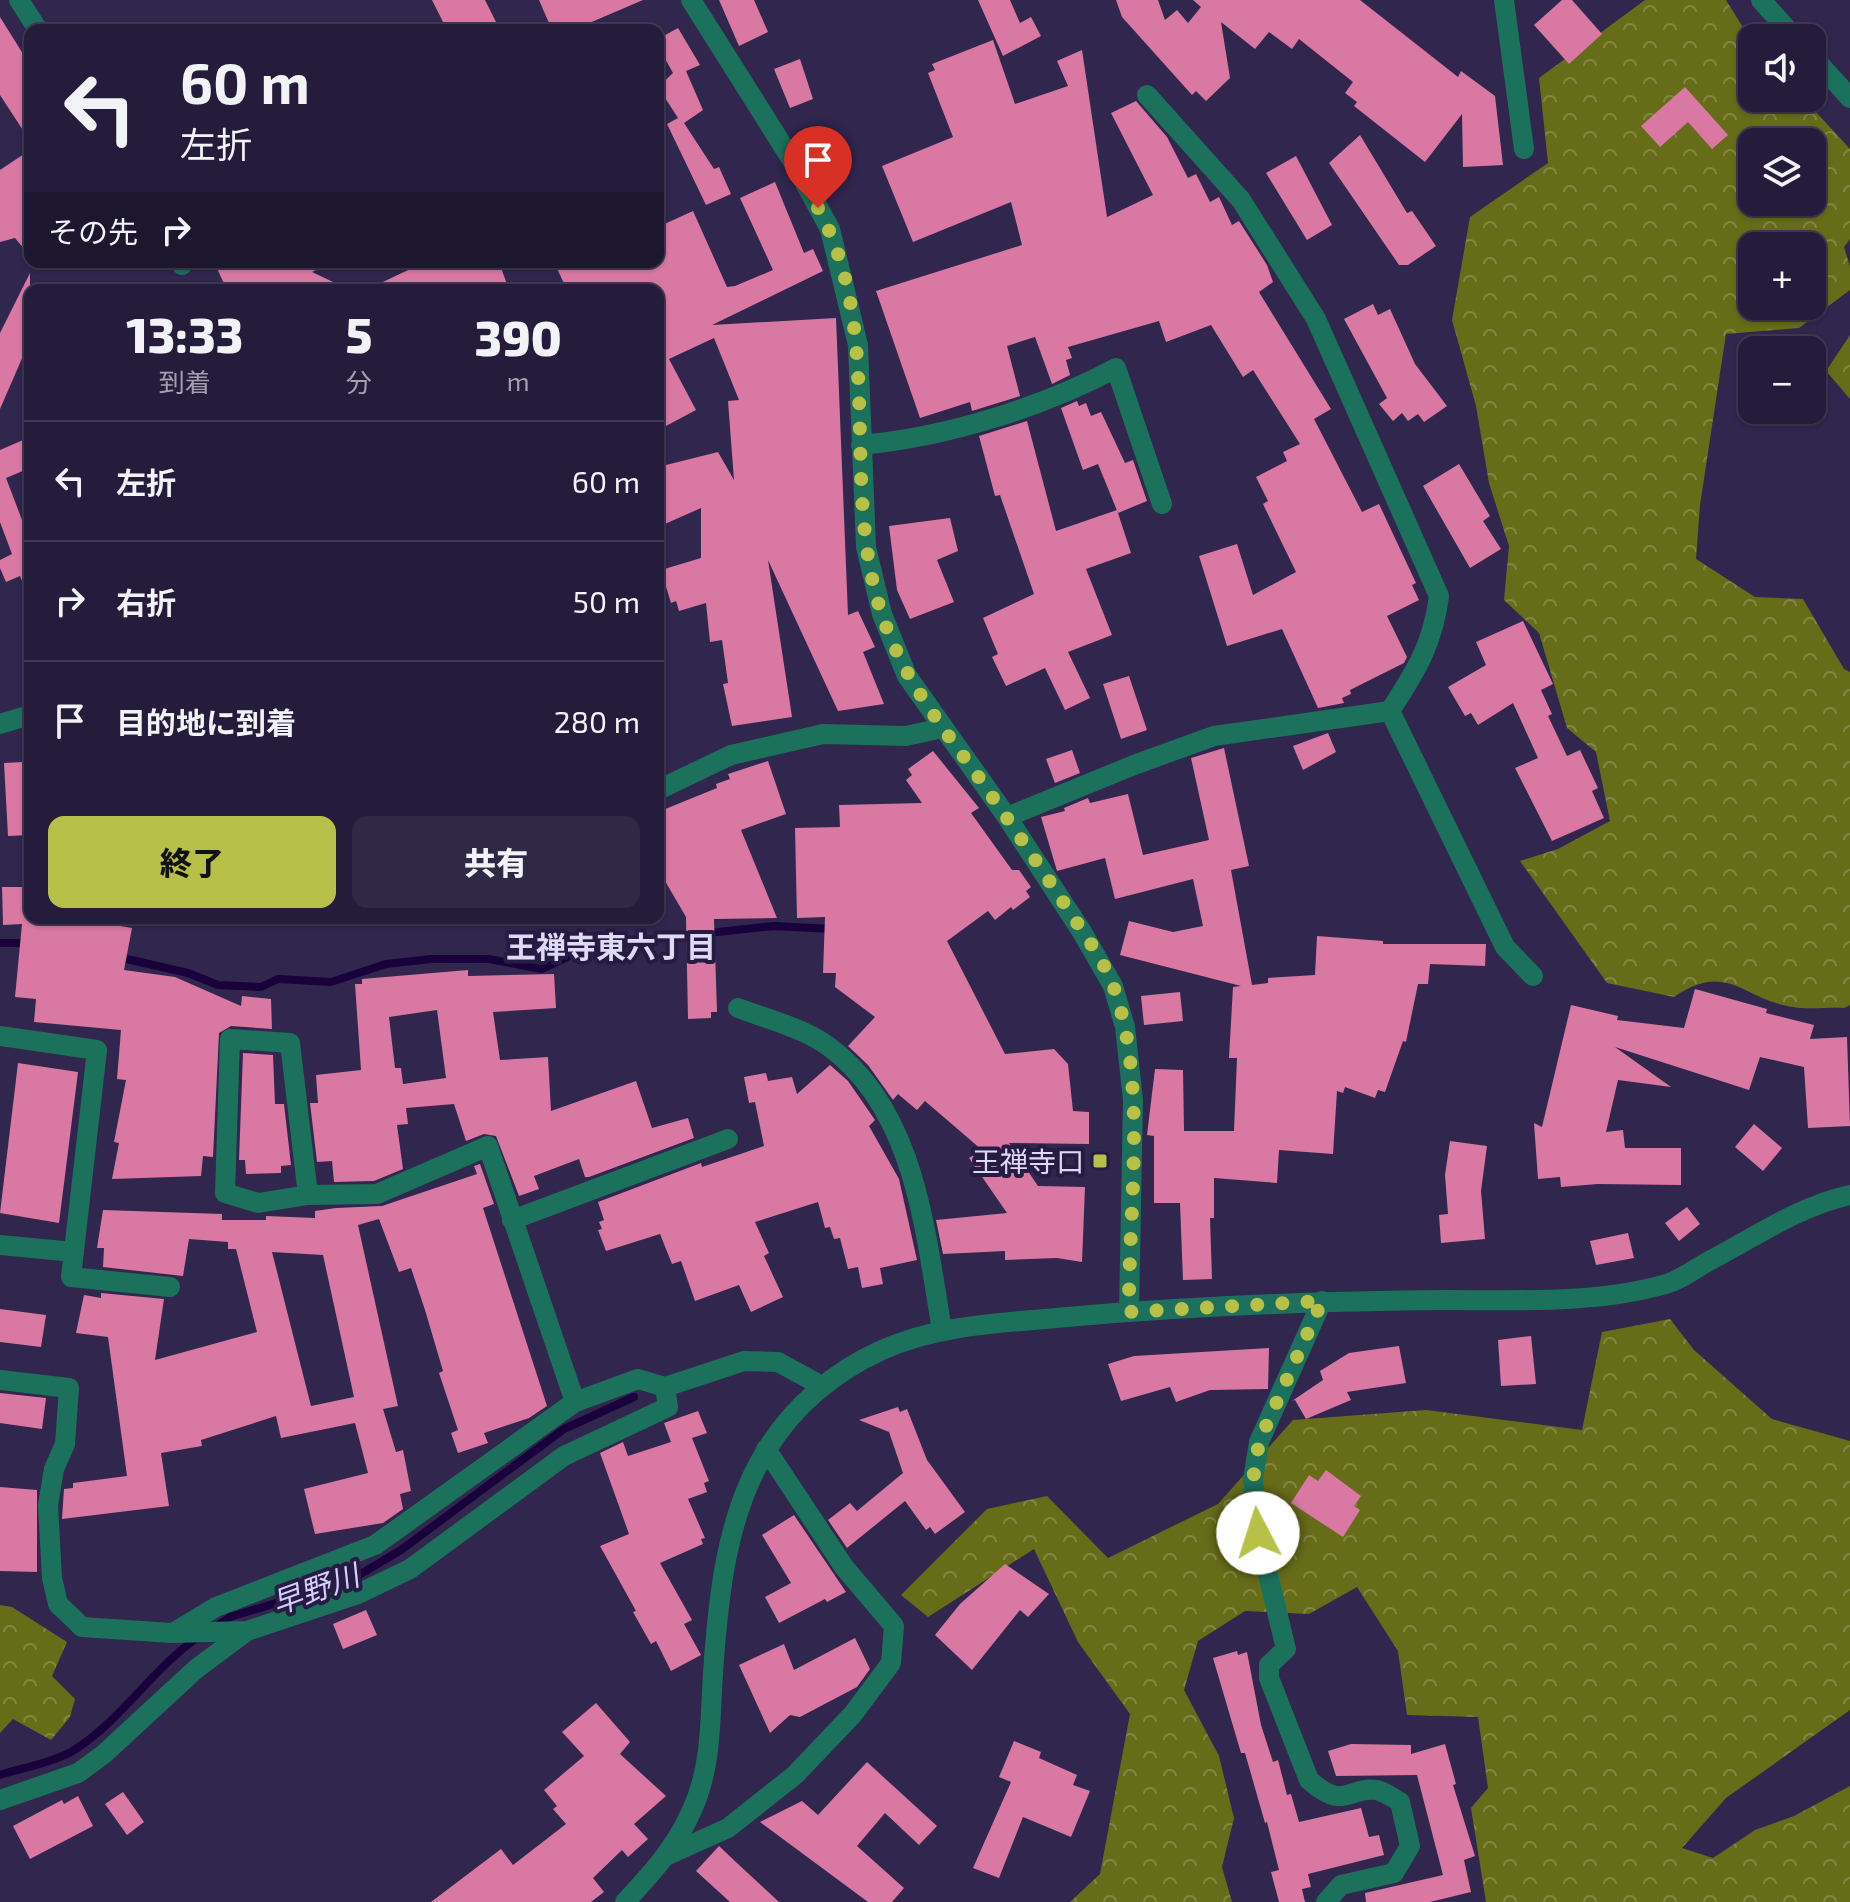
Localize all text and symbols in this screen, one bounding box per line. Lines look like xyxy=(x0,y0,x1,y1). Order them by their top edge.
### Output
map controls xyxy=(1738,24,1826,424)
button: sound xyxy=(1738,24,1826,112)
text: 60 m xyxy=(180,48,310,115)
icon: left xyxy=(48,56,152,160)
text: 左折 xyxy=(180,122,252,165)
pin xyxy=(784,126,852,208)
button: layers xyxy=(1738,128,1826,216)
icon: arrive xyxy=(796,138,840,182)
icon: right xyxy=(154,208,198,252)
text: その先 xyxy=(48,213,138,249)
button: + xyxy=(1738,232,1826,320)
text: 13:33 xyxy=(126,305,243,363)
text: 5 xyxy=(345,305,372,363)
text: 390 xyxy=(474,308,562,366)
button: − xyxy=(1738,336,1826,424)
text: m xyxy=(507,365,530,396)
text: 到着 xyxy=(159,366,211,397)
text: 分 xyxy=(346,366,372,397)
icon: left xyxy=(48,459,92,503)
text: 60 m xyxy=(572,463,640,499)
text: 左折 xyxy=(116,464,176,500)
icon: right xyxy=(48,579,92,623)
text: 50 m xyxy=(573,583,640,619)
text: 右折 xyxy=(116,584,176,620)
icon: arrive xyxy=(48,699,92,743)
text: 280 m xyxy=(554,703,640,739)
text: 目的地に到着 xyxy=(116,704,296,740)
button: 終了 xyxy=(48,816,336,908)
button: 共有 xyxy=(352,816,640,908)
district label: 王禅寺東六丁目 xyxy=(506,928,716,964)
place label: 王禅寺口 xyxy=(972,1144,1084,1178)
marker: 王禅寺口 xyxy=(1091,1152,1109,1170)
position arrow xyxy=(1216,1491,1300,1575)
water label: 早野川 xyxy=(267,1555,366,1620)

